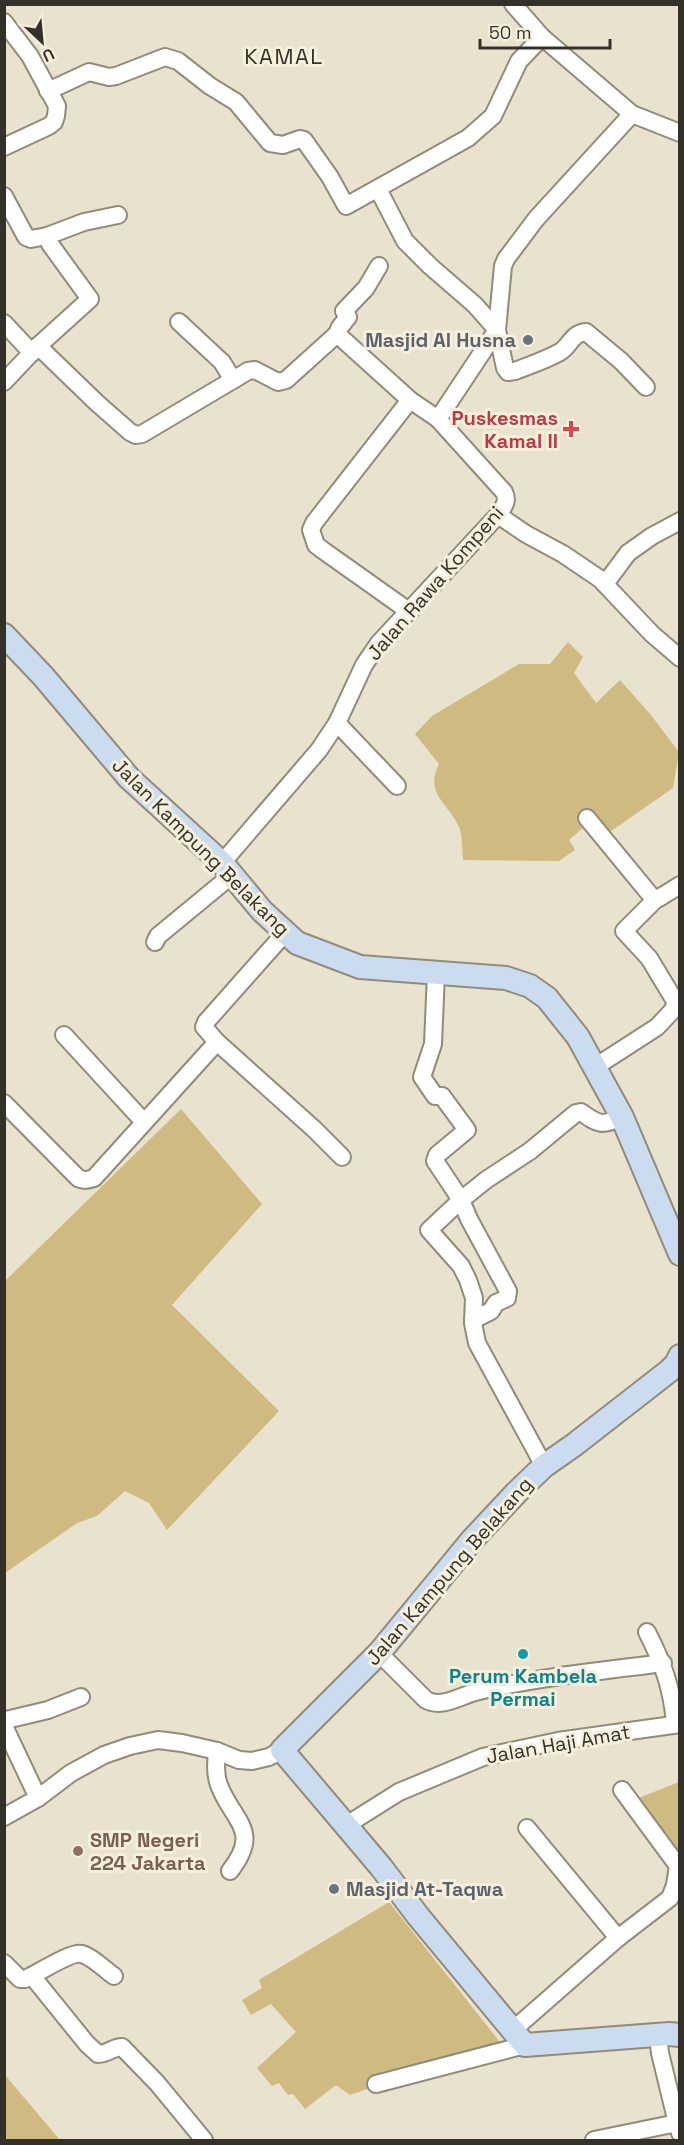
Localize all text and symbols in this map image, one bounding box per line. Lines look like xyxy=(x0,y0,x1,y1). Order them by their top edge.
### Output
north arrow xyxy=(12,12,72,72)
scale bar xyxy=(480,12,610,50)
text: 50 m xyxy=(489,21,531,44)
district label: KAMAL xyxy=(244,42,324,70)
text: U xyxy=(39,43,58,67)
place label: Masjid Al Husna xyxy=(365,327,516,353)
marker: Masjid Al Husna xyxy=(521,333,535,347)
place label: Puskesmas Kamal II xyxy=(451,405,558,454)
marker: Puskesmas Kamal II xyxy=(562,420,580,438)
street label: Jalan Rawa Kompeni xyxy=(361,500,509,666)
street label: Jalan Kampung Belakang xyxy=(106,752,296,942)
street label: Jalan Kampung Belakang xyxy=(360,1471,538,1671)
marker: Perum Kambela Permai xyxy=(516,1647,530,1661)
place label: Perum Kambela Permai xyxy=(449,1663,597,1712)
street label: Jalan Haji Amat xyxy=(484,1719,632,1769)
place label: SMP Negeri 224 Jakarta xyxy=(90,1827,206,1876)
marker: SMP Negeri 224 Jakarta xyxy=(71,1844,85,1858)
place label: Masjid At-Taqwa xyxy=(346,1876,504,1902)
marker: Masjid At-Taqwa xyxy=(327,1882,341,1896)

